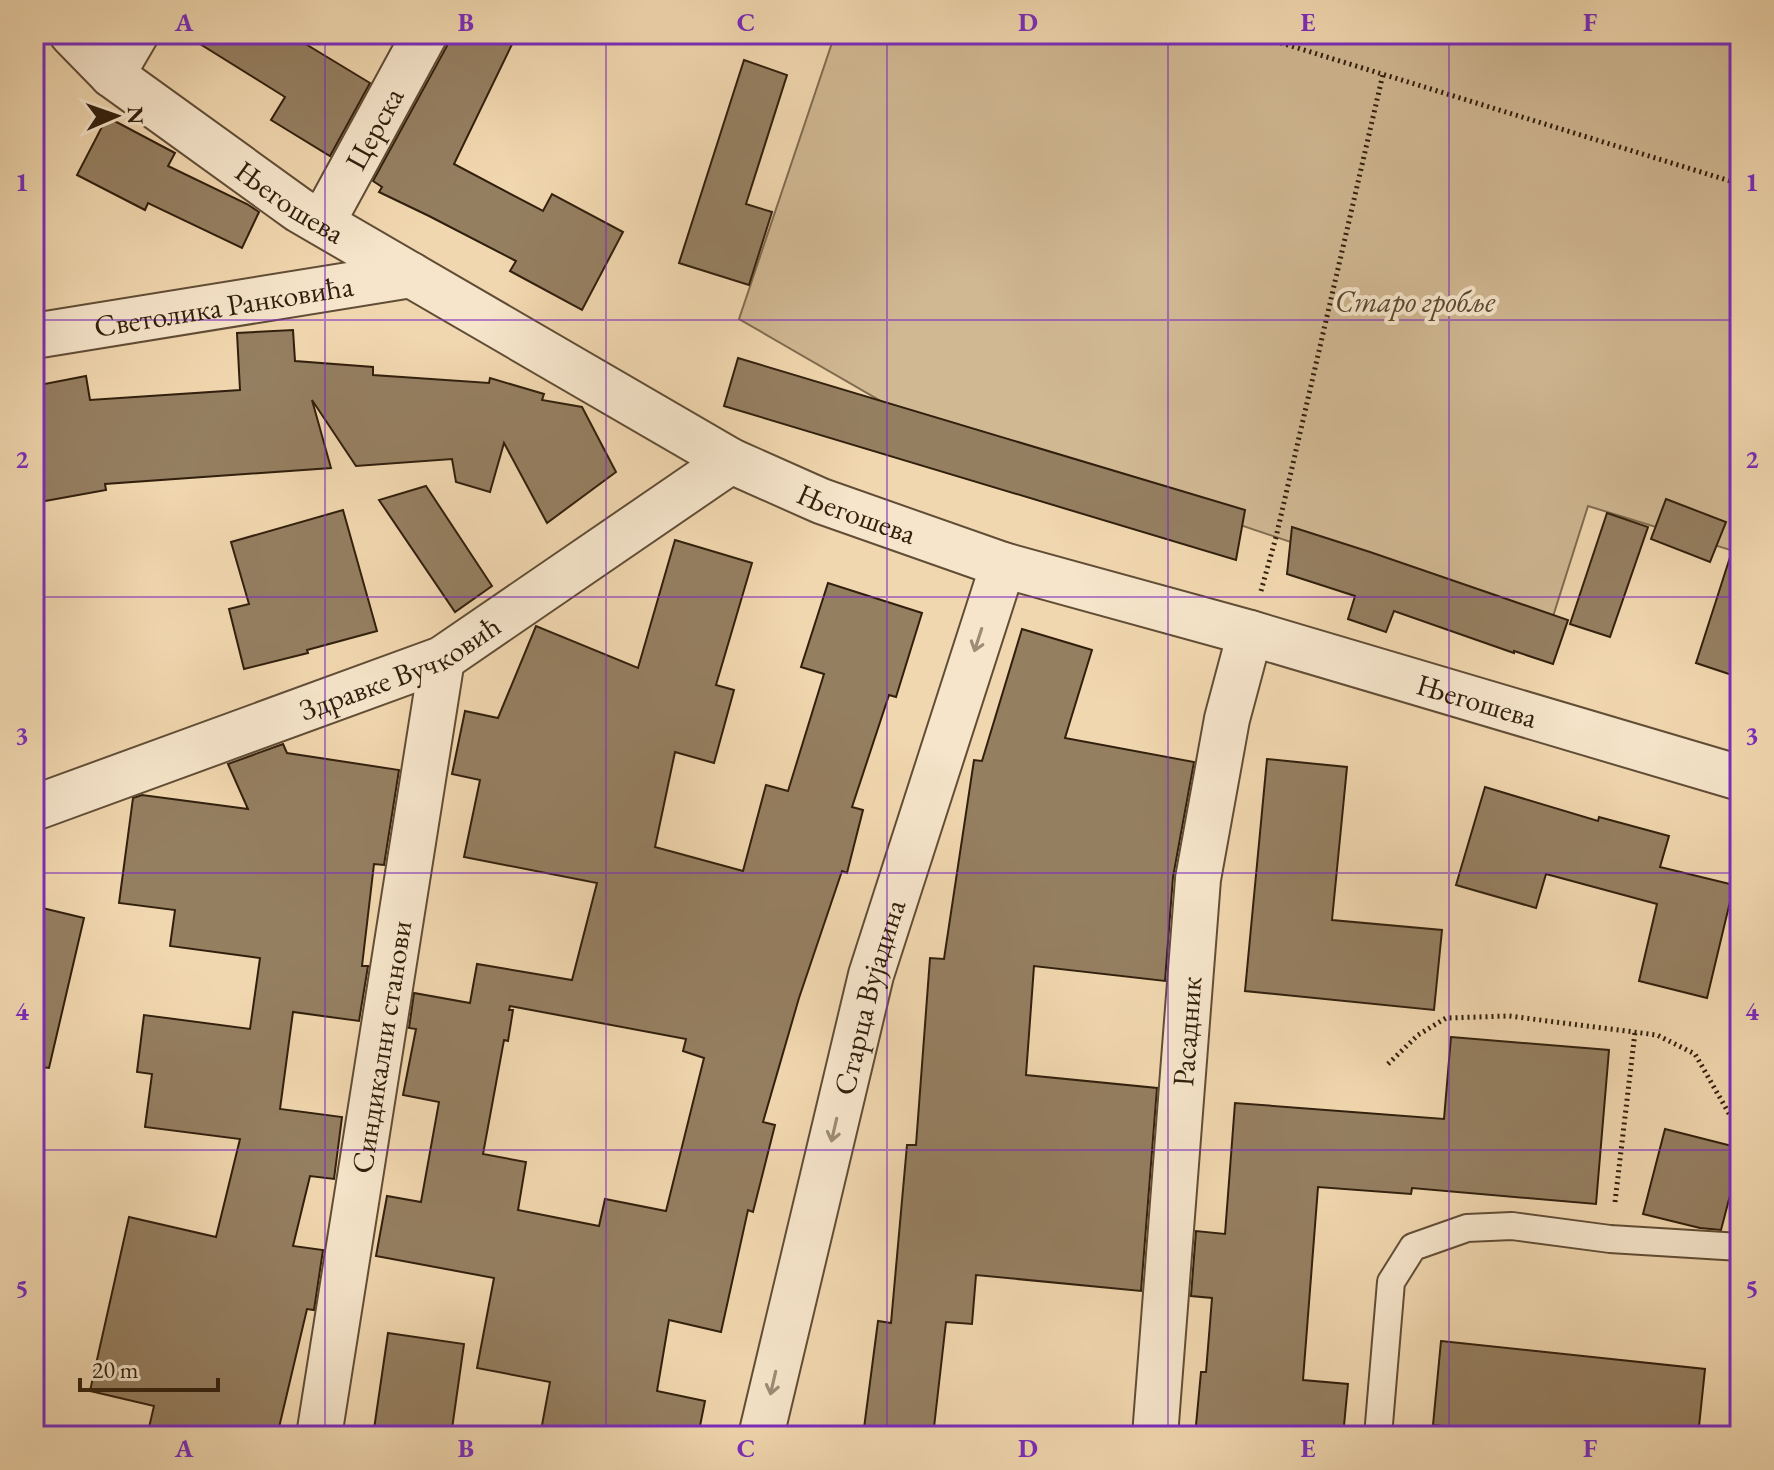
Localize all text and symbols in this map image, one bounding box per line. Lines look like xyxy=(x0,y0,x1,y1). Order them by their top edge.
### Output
text: A xyxy=(174,5,194,39)
text: B xyxy=(458,5,474,39)
text: C xyxy=(737,5,755,39)
text: D xyxy=(1018,5,1038,39)
text: E xyxy=(1301,5,1316,39)
text: F xyxy=(1583,5,1597,39)
north arrow xyxy=(76,76,156,156)
street label: Церска xyxy=(335,80,412,176)
text: N xyxy=(121,106,150,125)
street label: Његошева xyxy=(228,151,352,252)
text: 1 xyxy=(15,165,29,199)
text: 1 xyxy=(1745,165,1759,199)
street label: Светолика Ранковића xyxy=(91,265,356,345)
park label: Старо гробље xyxy=(1335,282,1496,321)
text: 2 xyxy=(15,442,29,476)
text: 2 xyxy=(1745,442,1759,476)
street label: Његошева xyxy=(791,474,922,552)
street label: Здравке Вучковић xyxy=(294,605,508,729)
one-way arrow xyxy=(970,627,985,652)
street label: Његошева xyxy=(1412,664,1542,736)
text: 3 xyxy=(15,718,29,752)
text: 3 xyxy=(1745,718,1759,752)
street label: Старца Вујадина xyxy=(824,894,914,1099)
street label: Синдикални станови xyxy=(341,917,420,1176)
street label: Расадник xyxy=(1163,975,1210,1088)
text: 4 xyxy=(15,994,29,1028)
text: 4 xyxy=(1745,994,1759,1028)
one-way arrow xyxy=(825,1117,840,1143)
text: 5 xyxy=(15,1271,29,1305)
text: 5 xyxy=(1745,1271,1759,1305)
scale bar xyxy=(80,1342,218,1392)
text: 20 m xyxy=(92,1354,139,1385)
one-way arrow xyxy=(765,1370,780,1396)
text: A xyxy=(174,1431,194,1465)
text: B xyxy=(458,1431,474,1465)
text: C xyxy=(737,1431,755,1465)
text: D xyxy=(1018,1431,1038,1465)
text: E xyxy=(1301,1431,1316,1465)
text: F xyxy=(1583,1431,1597,1465)

